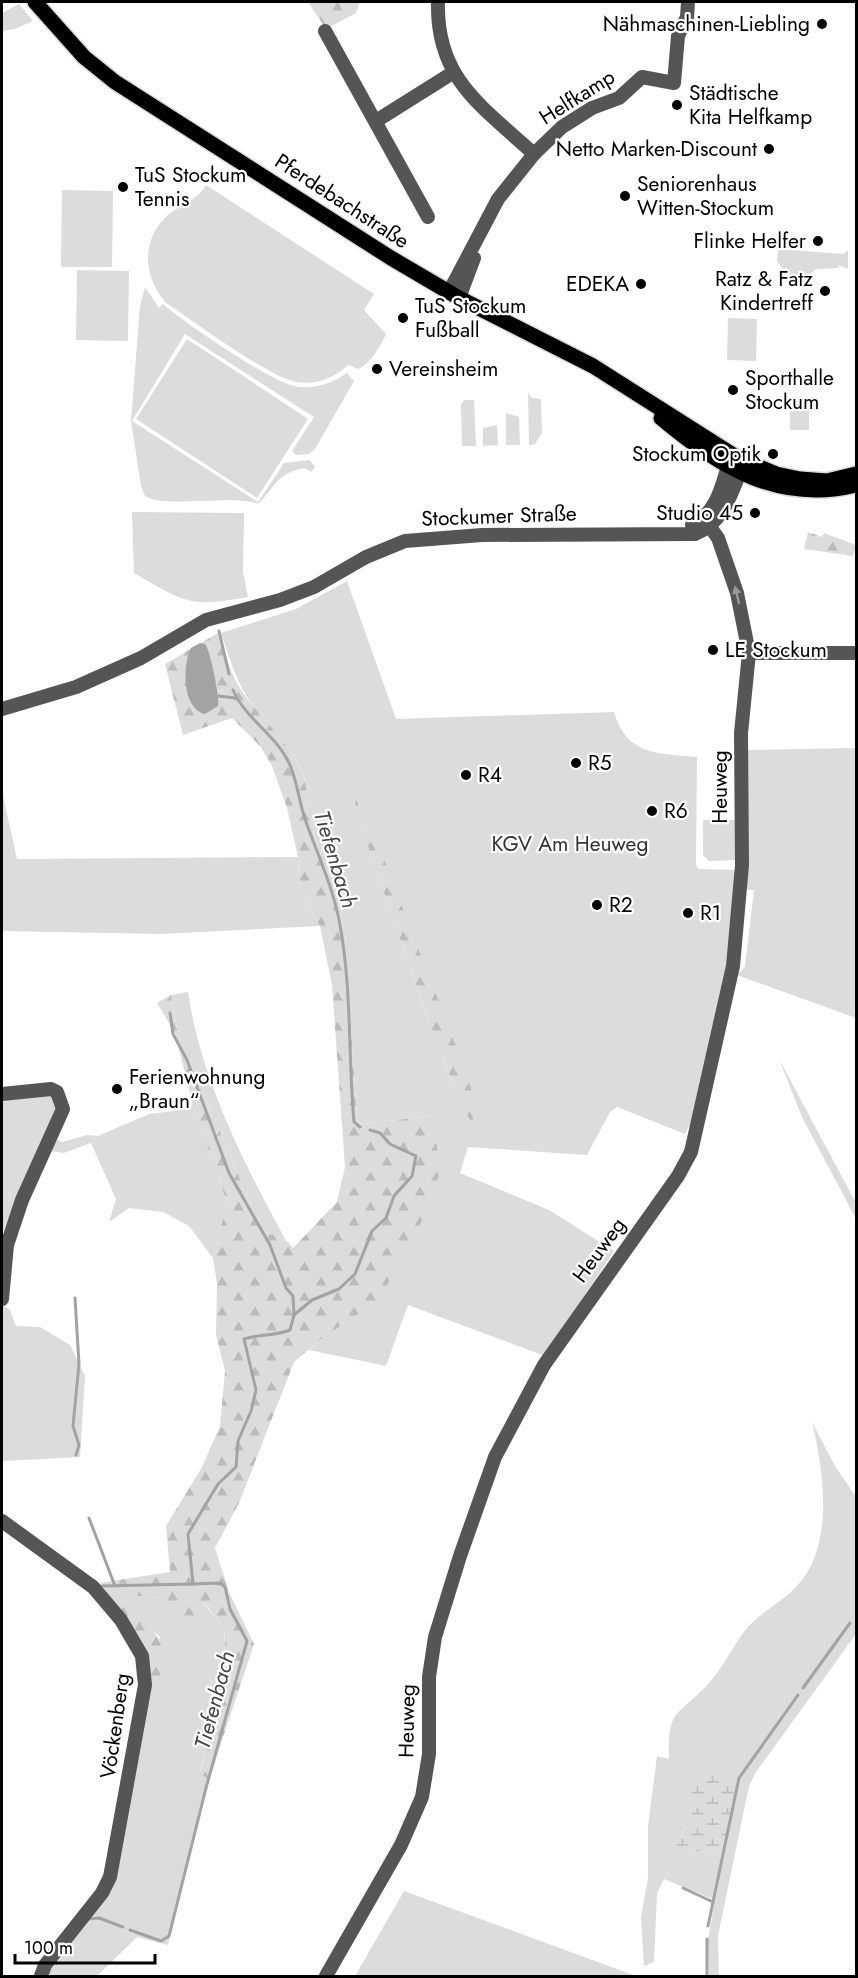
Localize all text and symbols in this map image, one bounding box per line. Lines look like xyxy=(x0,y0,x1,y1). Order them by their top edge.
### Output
place label: Nähmaschinen-Liebling xyxy=(603,9,810,39)
marker: Nähmaschinen-Liebling xyxy=(815,17,829,31)
street label: Helfkamp xyxy=(533,62,621,132)
place label: Städtische Kita Helfkamp xyxy=(689,78,812,132)
marker: Städtische Kita Helfkamp xyxy=(670,98,684,112)
place label: Netto Marken-Discount xyxy=(556,134,757,164)
marker: Netto Marken-Discount xyxy=(762,142,776,156)
street label: Pferdebachstraße xyxy=(269,146,415,256)
place label: TuS Stockum Tennis xyxy=(135,160,246,214)
place label: Seniorenhaus Witten-Stockum xyxy=(637,169,774,223)
marker: TuS Stockum Tennis xyxy=(116,180,130,194)
marker: Seniorenhaus Witten-Stockum xyxy=(618,189,632,203)
place label: Flinke Helfer xyxy=(693,226,807,256)
marker: Flinke Helfer xyxy=(811,234,825,248)
place label: Ratz & Fatz Kindertreff xyxy=(715,264,814,318)
place label: EDEKA xyxy=(566,269,629,299)
marker: EDEKA xyxy=(634,277,648,291)
marker: Ratz & Fatz Kindertreff xyxy=(818,284,832,298)
place label: TuS Stockum Fußball xyxy=(415,291,526,345)
marker: TuS Stockum Fußball xyxy=(396,311,410,325)
place label: Vereinsheim xyxy=(389,354,498,384)
marker: Vereinsheim xyxy=(370,362,384,376)
place label: Sporthalle Stockum xyxy=(745,363,834,417)
marker: Sporthalle Stockum xyxy=(726,383,740,397)
place label: Stockum Optik xyxy=(632,439,762,469)
marker: Stockum Optik xyxy=(766,447,780,461)
street label: Stockumer Straße xyxy=(421,498,577,534)
place label: Studio 45 xyxy=(656,498,743,528)
marker: Studio 45 xyxy=(748,506,762,520)
one-way arrow xyxy=(731,586,741,605)
place label: LE Stockum xyxy=(725,635,827,665)
marker: LE Stockum xyxy=(706,643,720,657)
place label: R5 xyxy=(588,748,612,778)
street label: Heuweg xyxy=(705,750,735,824)
marker: R5 xyxy=(569,756,583,770)
place label: R4 xyxy=(478,760,502,790)
marker: R4 xyxy=(459,768,473,782)
place label: R6 xyxy=(664,796,688,826)
marker: R6 xyxy=(645,804,659,818)
water label: Tiefenbach xyxy=(306,806,366,912)
park label: KGV Am Heuweg xyxy=(492,829,648,859)
place label: R2 xyxy=(609,890,633,920)
marker: R2 xyxy=(590,898,604,912)
place label: R1 xyxy=(700,898,721,928)
marker: R1 xyxy=(681,906,695,920)
place label: Ferienwohnung „Braun“ xyxy=(129,1062,266,1116)
marker: Ferienwohnung „Braun“ xyxy=(110,1082,124,1096)
street label: Heuweg xyxy=(565,1211,633,1289)
water label: Tiefenbach xyxy=(186,1647,242,1753)
street label: Vöckenberg xyxy=(93,1671,137,1781)
street label: Heuweg xyxy=(391,1684,423,1758)
scale bar xyxy=(15,1927,154,1965)
text: 100 m xyxy=(24,1935,73,1961)

